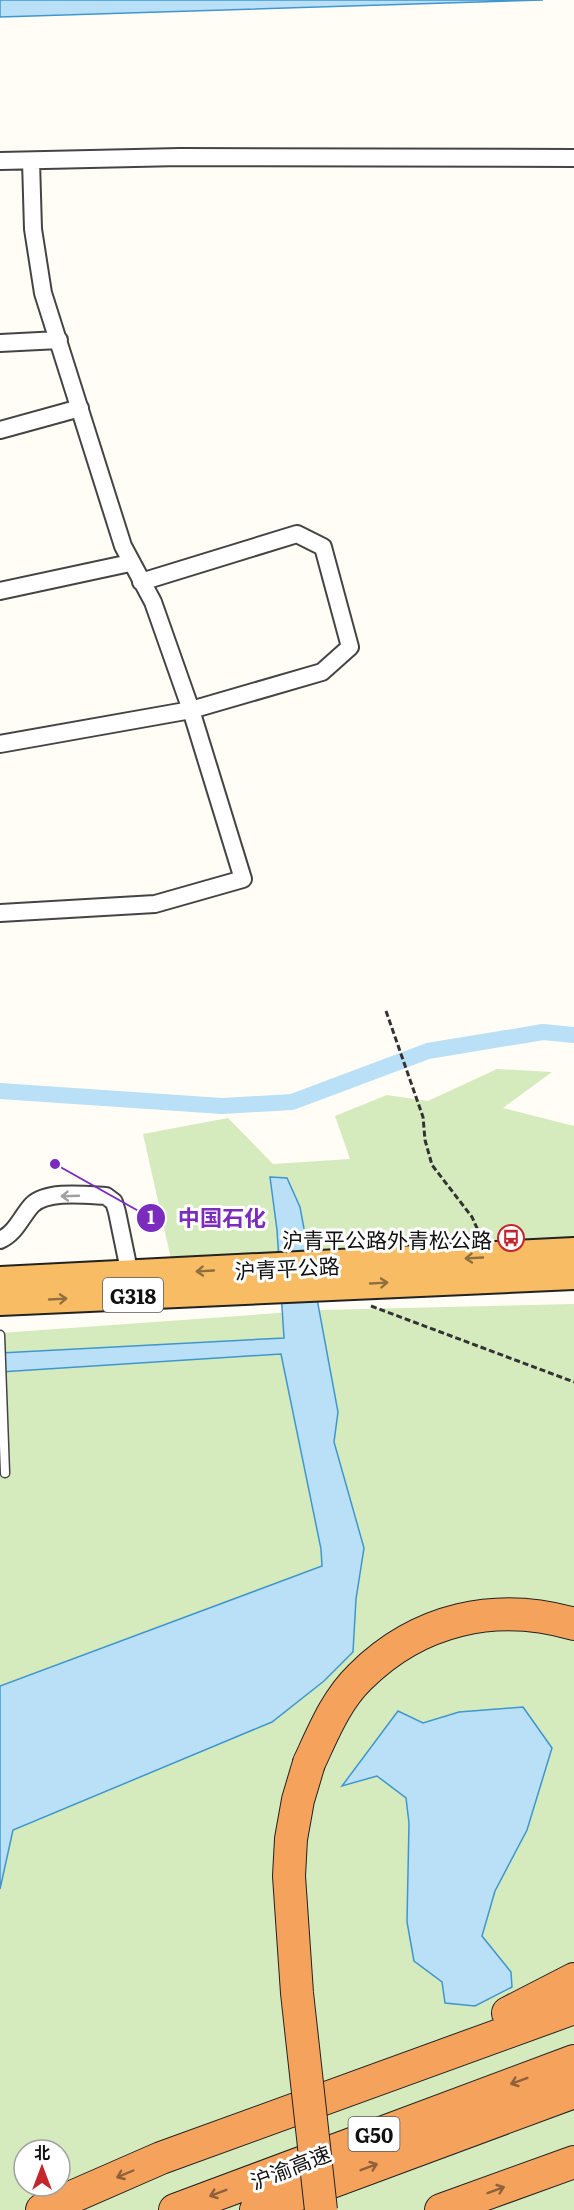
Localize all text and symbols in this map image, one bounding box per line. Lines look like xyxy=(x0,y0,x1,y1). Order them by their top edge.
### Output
one-way arrow xyxy=(60,1191,80,1202)
callout: 中国石化 xyxy=(136,1198,278,1238)
text: 中国石化 xyxy=(178,1200,266,1233)
text: 1 xyxy=(147,1203,155,1230)
place label: 沪青平公路外青松公路 xyxy=(282,1223,492,1254)
bus stop icon: 沪青平公路外青松公路 xyxy=(496,1223,526,1253)
street label: 沪青平公路 xyxy=(234,1249,340,1285)
one-way arrow xyxy=(464,1252,484,1263)
one-way arrow xyxy=(196,1266,216,1277)
road number: G318 xyxy=(103,1278,163,1312)
one-way arrow xyxy=(369,1278,389,1289)
one-way arrow xyxy=(48,1293,68,1304)
one-way arrow xyxy=(510,2076,529,2087)
road number: G50 xyxy=(348,2117,400,2151)
street label: 沪渝高速 xyxy=(245,2136,335,2196)
north arrow xyxy=(12,2138,72,2198)
text: 北 xyxy=(34,2140,50,2164)
one-way arrow xyxy=(360,2160,378,2171)
one-way arrow xyxy=(117,2168,135,2180)
one-way arrow xyxy=(487,2184,505,2195)
one-way arrow xyxy=(210,2188,228,2199)

